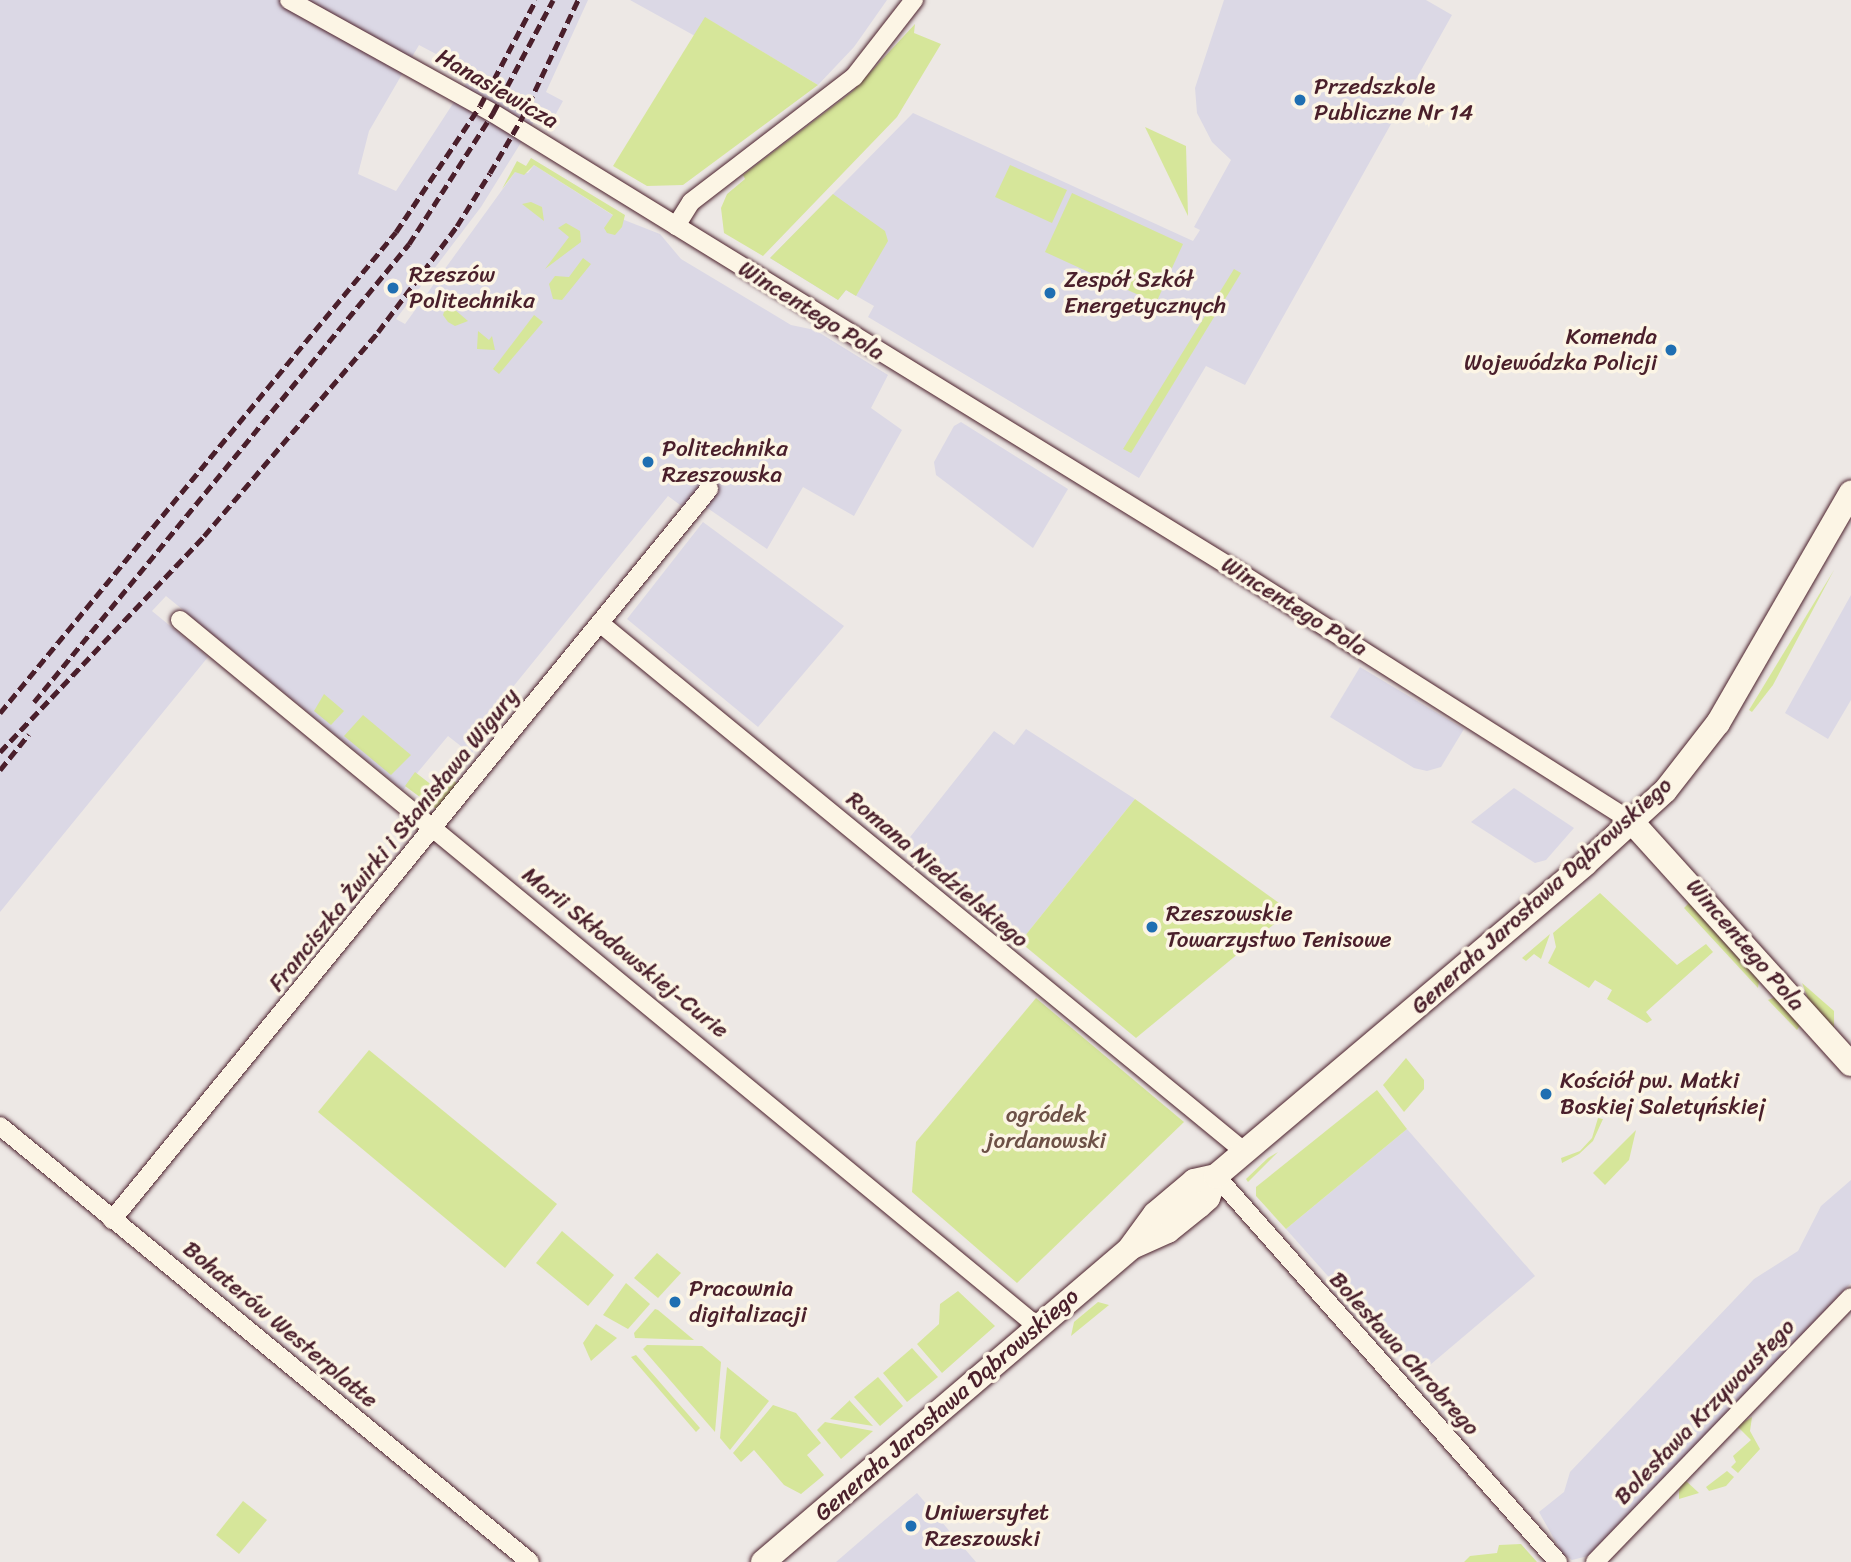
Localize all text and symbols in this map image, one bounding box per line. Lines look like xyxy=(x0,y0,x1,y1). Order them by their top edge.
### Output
street label: Hanasiewicza xyxy=(431,43,563,135)
place label: Przedszkole Publiczne Nr 14 xyxy=(1314,73,1473,127)
marker: Przedszkole Publiczne Nr 14 xyxy=(1292,92,1308,108)
street label: Wincentego Pola xyxy=(733,255,889,367)
place label: Rzeszów Politechnika xyxy=(409,261,535,315)
place label: Zespół Szkół Energetycznych xyxy=(1064,266,1226,320)
marker: Rzeszów Politechnika xyxy=(383,278,403,298)
marker: Zespół Szkół Energetycznych xyxy=(1042,285,1058,301)
place label: Komenda Wojewódzka Policji xyxy=(1465,323,1657,377)
marker: Komenda Wojewódzka Policji xyxy=(1663,342,1679,358)
place label: Politechnika Rzeszowska xyxy=(662,435,788,489)
marker: Politechnika Rzeszowska xyxy=(640,454,656,470)
street label: Wincentego Pola xyxy=(1216,551,1372,663)
street label: Franciszka Żwirki i Stanisława Wigury xyxy=(263,683,525,997)
street label: Generała Jarosława Dąbrowskiego xyxy=(1406,772,1678,1020)
street label: Romana Niedzielskiego xyxy=(840,785,1034,955)
street label: Marii Skłodowskiej-Curie xyxy=(517,862,733,1044)
street label: Wincentego Pola xyxy=(1680,873,1810,1017)
place label: Rzeszowskie Towarzystwo Tenisowe xyxy=(1166,900,1393,954)
marker: Rzeszowskie Towarzystwo Tenisowe xyxy=(1144,919,1160,935)
place label: Kościół pw. Matki Boskiej Saletyńskiej xyxy=(1560,1067,1765,1121)
marker: Kościół pw. Matki Boskiej Saletyńskiej xyxy=(1538,1086,1554,1102)
park label: ogródek jordanowski xyxy=(986,1101,1106,1155)
street label: Bohaterów Westerplatte xyxy=(177,1235,383,1415)
street label: Bolesława Chrobrego xyxy=(1323,1266,1485,1442)
place label: Pracownia digitalizacji xyxy=(689,1275,807,1329)
street label: Generała Jarosława Dąbrowskiego xyxy=(809,1283,1085,1527)
marker: Pracownia digitalizacji xyxy=(667,1294,683,1310)
street label: Bolesława Krzywoustego xyxy=(1609,1313,1801,1511)
place label: Uniwersytet Rzeszowski xyxy=(925,1499,1049,1553)
marker: Uniwersytet Rzeszowski xyxy=(903,1518,919,1534)

